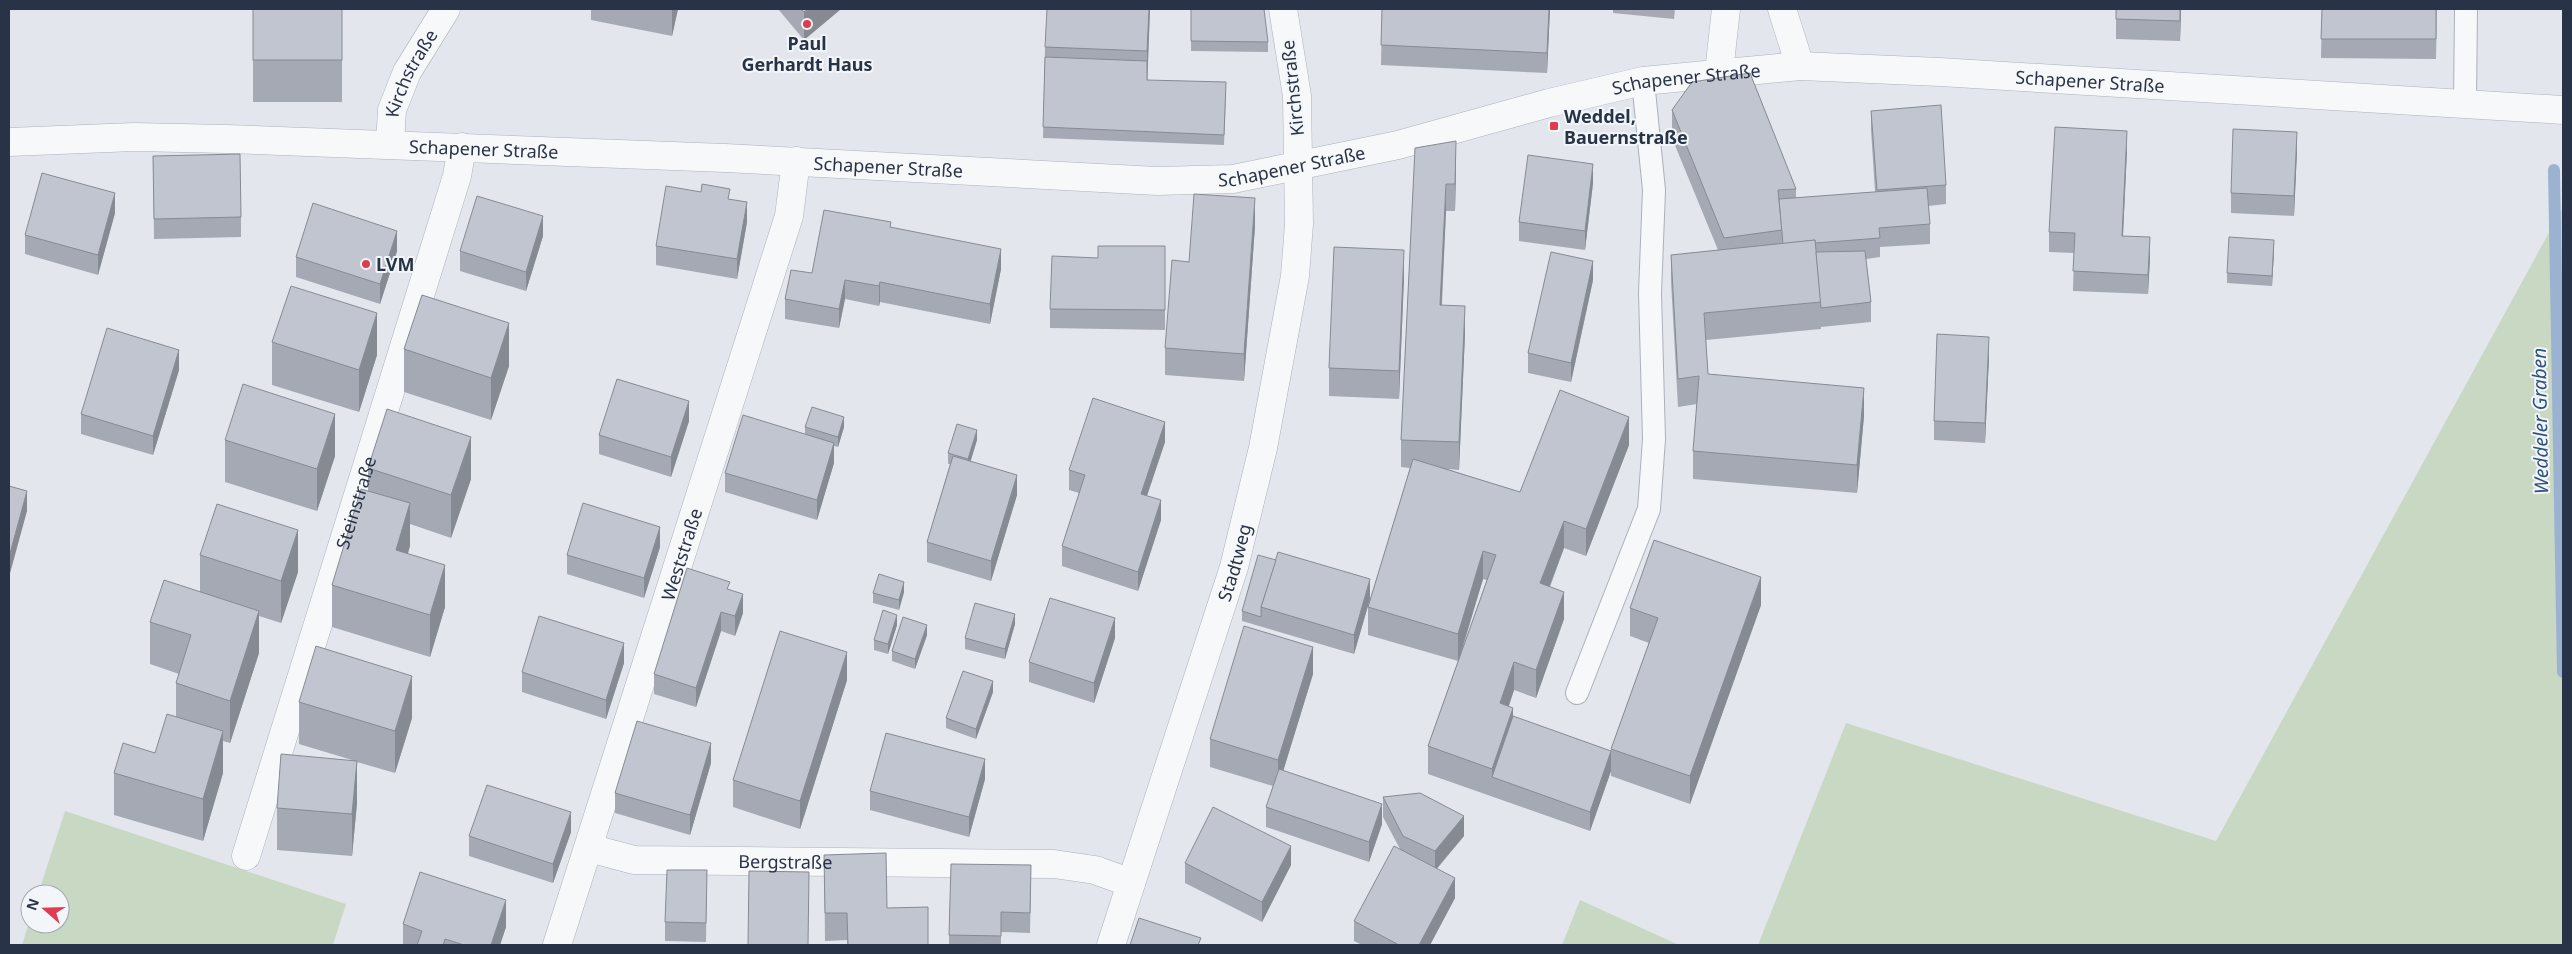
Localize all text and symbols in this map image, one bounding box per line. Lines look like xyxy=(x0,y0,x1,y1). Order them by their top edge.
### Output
marker: Paul Gerhardt Haus xyxy=(801,18,813,30)
street label: Kirchstraße xyxy=(380,25,443,118)
place label: Paul Gerhardt Haus xyxy=(741,31,873,76)
street label: Kirchstraße xyxy=(1275,39,1309,137)
street label: Schapener Straße xyxy=(1609,58,1761,100)
street label: Schapener Straße xyxy=(2015,65,2165,98)
place label: Weddel, Bauernstraße xyxy=(1564,104,1688,149)
marker: Weddel, Bauernstraße xyxy=(1548,120,1560,132)
street label: Schapener Straße xyxy=(409,134,559,164)
street label: Schapener Straße xyxy=(1218,140,1367,191)
street label: Schapener Straße xyxy=(813,151,964,183)
place label: LVM xyxy=(376,252,414,276)
marker: LVM xyxy=(360,258,372,270)
water label: Weddeler Graben xyxy=(2526,348,2554,494)
street label: Steinstraße xyxy=(330,453,381,552)
street label: Weststraße xyxy=(655,505,707,603)
street label: Stadtweg xyxy=(1212,521,1256,604)
street label: Bergstraße xyxy=(738,849,833,874)
north arrow xyxy=(20,884,70,934)
text: N xyxy=(21,896,43,913)

